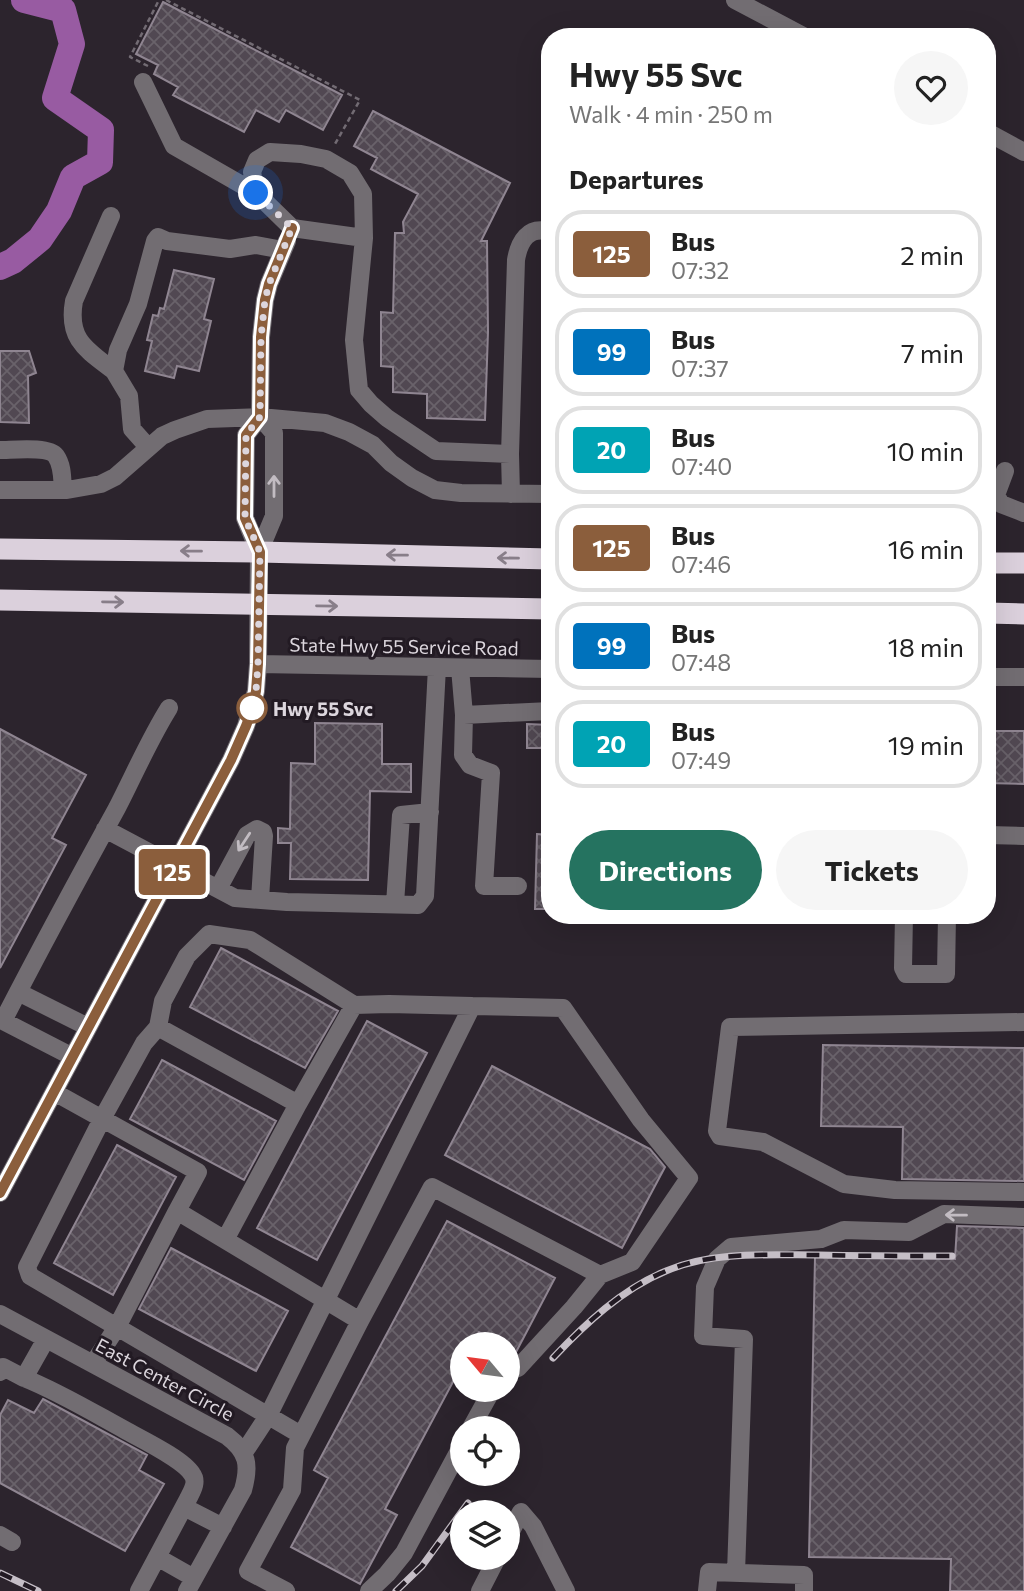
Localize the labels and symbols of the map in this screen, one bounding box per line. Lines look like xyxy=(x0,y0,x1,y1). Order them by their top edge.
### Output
your location xyxy=(238,175,273,210)
one-way arrow xyxy=(267,475,281,498)
one-way arrow xyxy=(180,544,203,558)
one-way arrow xyxy=(386,549,409,562)
one-way arrow xyxy=(496,551,519,565)
one-way arrow xyxy=(101,596,124,609)
one-way arrow xyxy=(315,599,338,613)
street label: State Hwy 55 Service Road xyxy=(289,633,519,659)
marker: Hwy 55 Svc xyxy=(237,693,267,723)
place label: Hwy 55 Svc xyxy=(273,697,373,720)
one-way arrow xyxy=(237,831,251,851)
line badge: 125 xyxy=(132,849,212,895)
one-way arrow xyxy=(945,1208,968,1221)
north arrow xyxy=(450,1332,520,1402)
street label: East Center Circle xyxy=(92,1333,238,1425)

